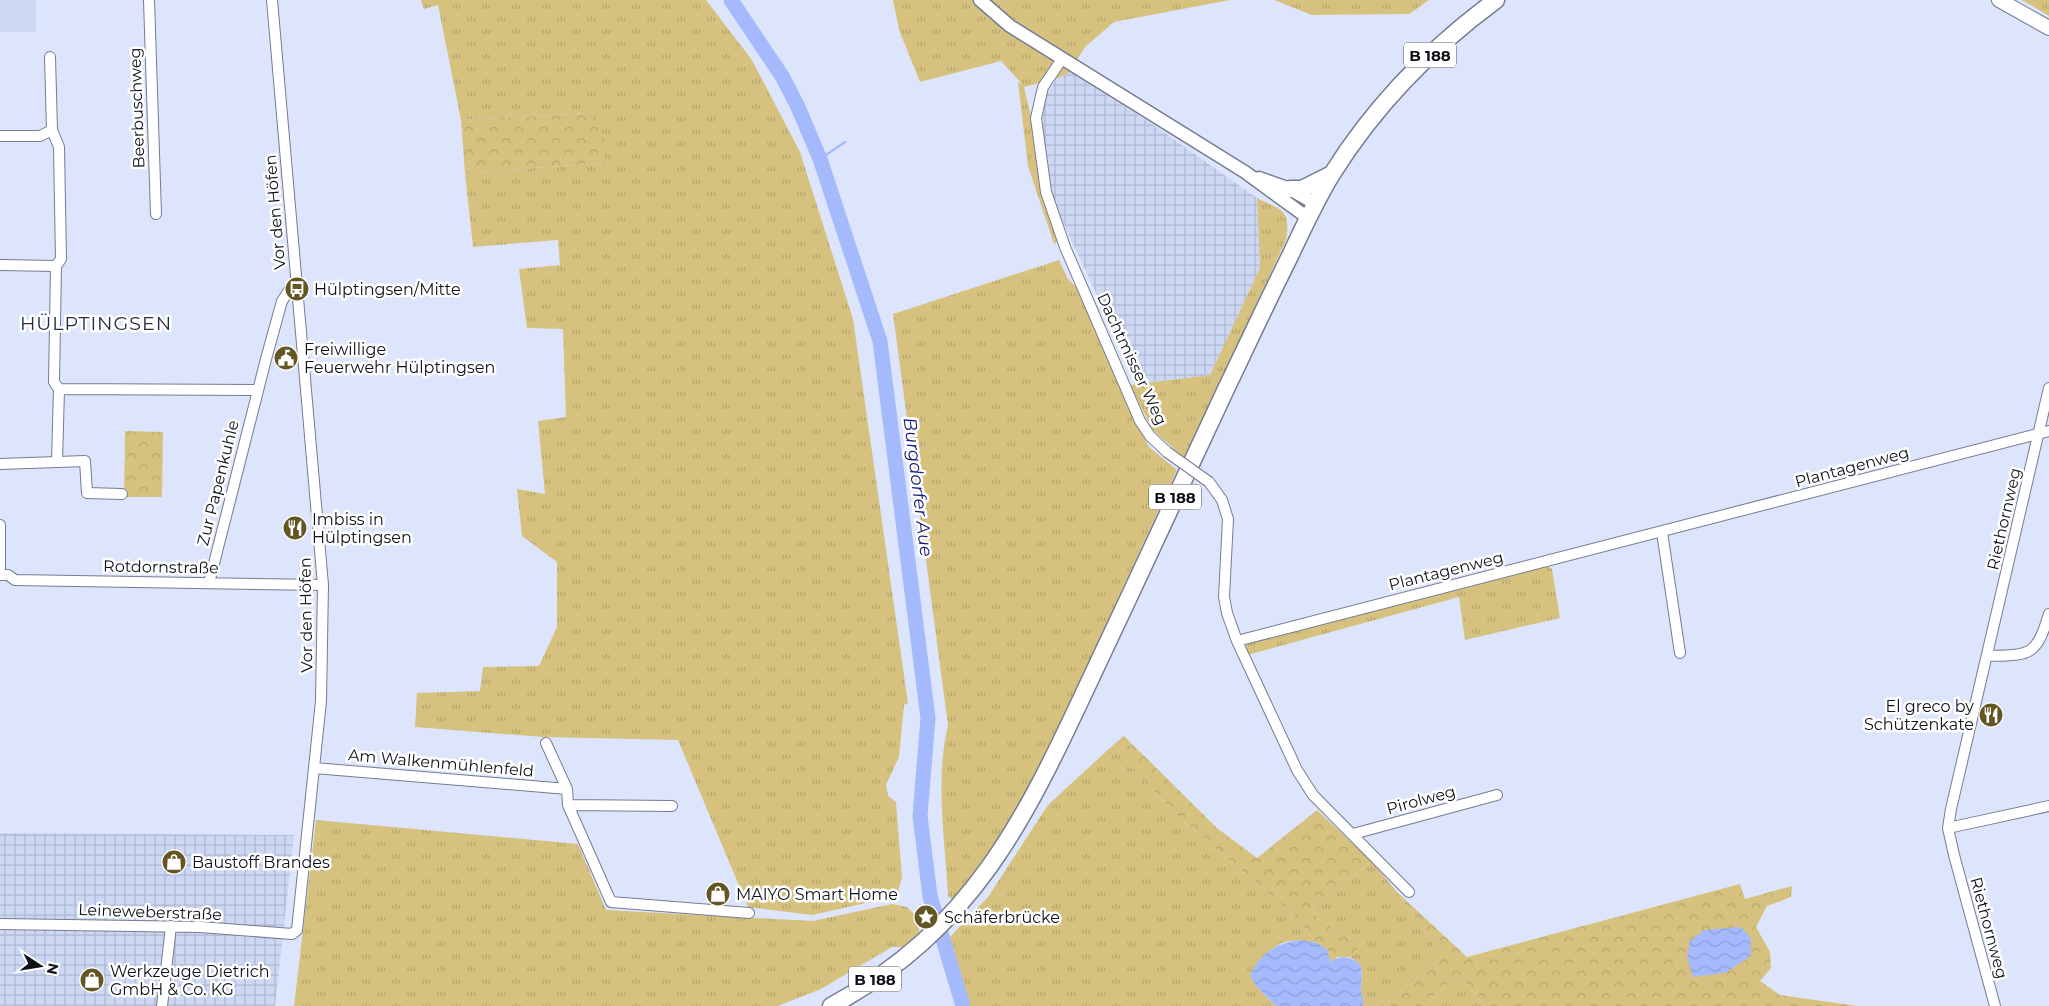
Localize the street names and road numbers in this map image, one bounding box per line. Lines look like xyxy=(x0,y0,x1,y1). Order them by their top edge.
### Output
road number: B 188 xyxy=(1404,42,1456,68)
street label: Beerbuschweg xyxy=(125,47,149,169)
street label: Vor den Höfen xyxy=(261,154,289,270)
street label: Dachtmisser Weg xyxy=(1093,290,1171,428)
street label: Zur Papenkuhle xyxy=(193,418,243,548)
street label: Plantagenweg xyxy=(1793,443,1911,491)
street label: Riethornweg xyxy=(1983,466,2025,572)
road number: B 188 xyxy=(1149,484,1201,510)
street label: Plantagenweg xyxy=(1387,548,1505,594)
street label: Rotdornstraße xyxy=(103,556,219,578)
street label: Vor den Höfen xyxy=(295,557,317,673)
street label: Am Walkenmühlenfeld xyxy=(347,745,535,781)
street label: Pirolweg xyxy=(1384,782,1458,818)
street label: Riethornweg xyxy=(1966,875,2012,981)
street label: Leineweberstraße xyxy=(78,900,222,924)
road number: B 188 xyxy=(849,966,901,992)

